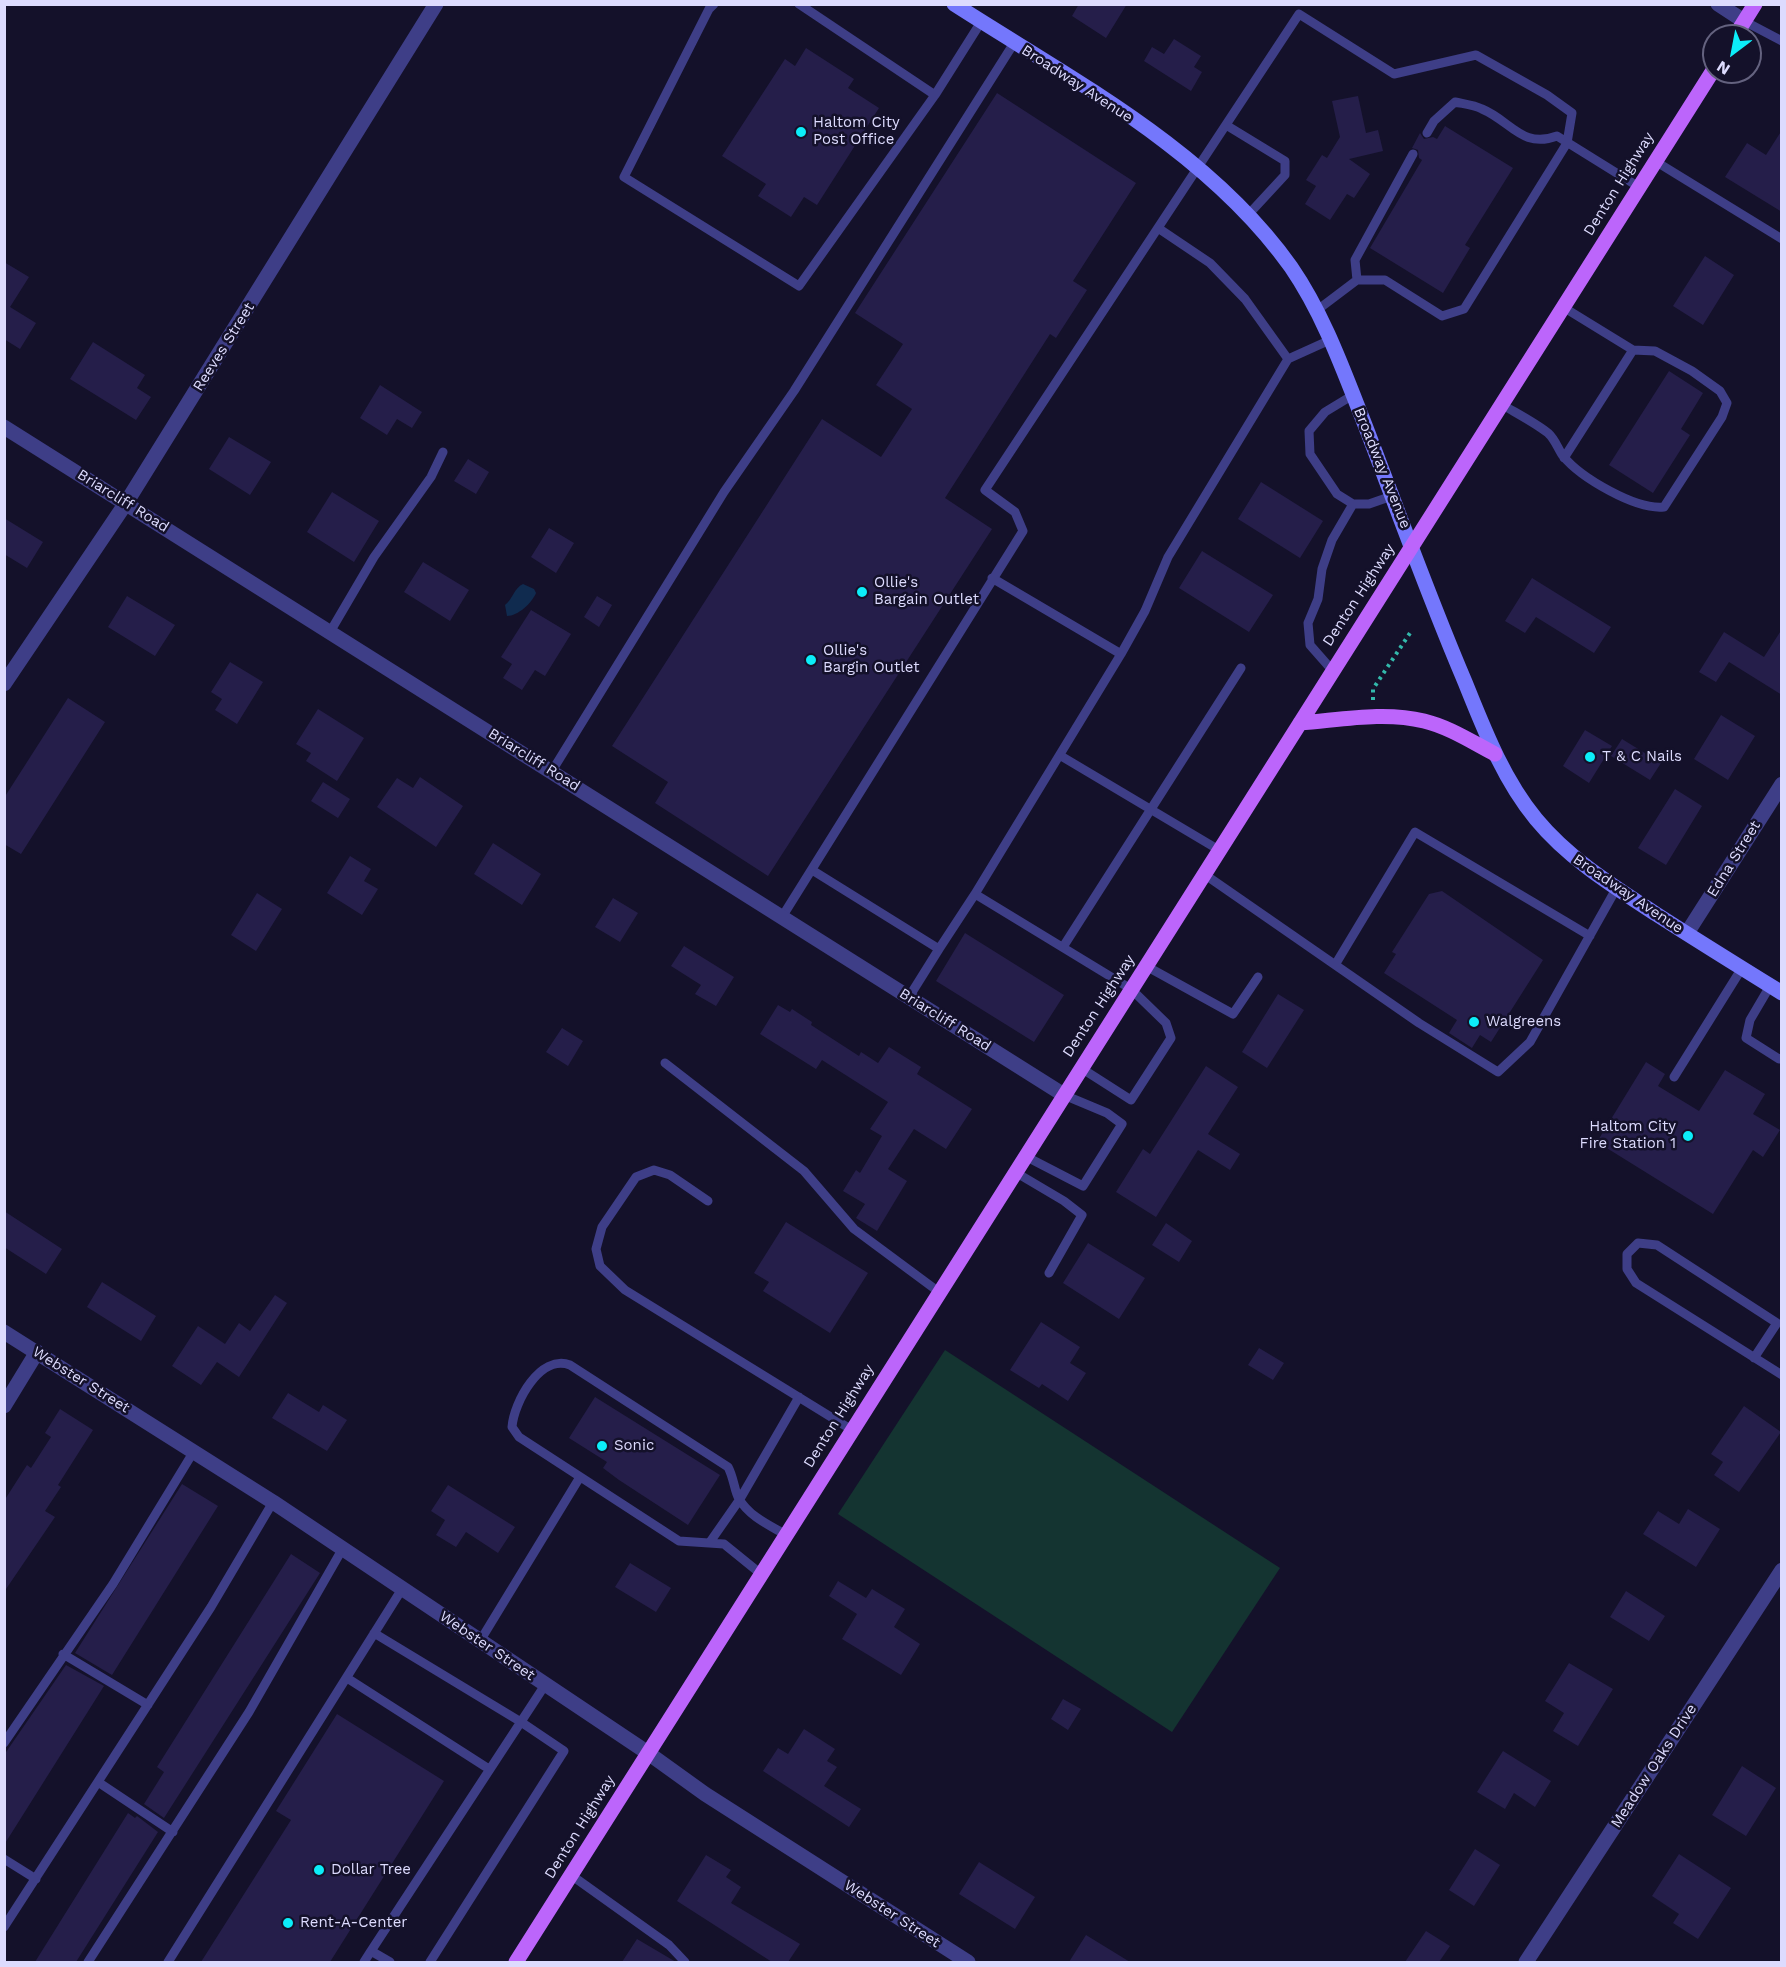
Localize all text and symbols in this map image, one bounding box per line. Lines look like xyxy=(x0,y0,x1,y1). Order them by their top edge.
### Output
north arrow xyxy=(1702,24,1762,84)
street label: Broadway Avenue xyxy=(1018,41,1136,127)
text: N xyxy=(1713,57,1733,79)
place label: Haltom City Post Office xyxy=(813,114,900,149)
marker: Haltom City Post Office xyxy=(794,125,808,139)
street label: Denton Highway xyxy=(1580,129,1658,239)
street label: Reeves Street xyxy=(189,299,259,395)
street label: Broadway Avenue xyxy=(1350,405,1414,531)
street label: Briarcliff Road xyxy=(74,466,172,536)
street label: Denton Highway xyxy=(1319,540,1399,650)
place label: Ollie's Bargain Outlet xyxy=(874,574,979,609)
marker: Ollie's Bargain Outlet xyxy=(855,585,869,599)
place label: Ollie's Bargin Outlet xyxy=(823,642,919,677)
marker: Ollie's Bargin Outlet xyxy=(804,653,818,667)
street label: Briarcliff Road xyxy=(485,725,583,795)
place label: T & C Nails xyxy=(1602,748,1682,766)
marker: T & C Nails xyxy=(1583,750,1597,764)
street label: Edna Street xyxy=(1703,817,1765,901)
street label: Broadway Avenue xyxy=(1570,850,1686,938)
street label: Denton Highway xyxy=(1059,951,1139,1061)
street label: Briarcliff Road xyxy=(896,985,994,1055)
place label: Walgreens xyxy=(1486,1013,1561,1031)
marker: Walgreens xyxy=(1467,1015,1481,1029)
place label: Haltom City Fire Station 1 xyxy=(1580,1118,1676,1153)
marker: Haltom City Fire Station 1 xyxy=(1681,1129,1695,1143)
street label: Webster Street xyxy=(29,1343,133,1417)
street label: Denton Highway xyxy=(800,1361,878,1471)
place label: Sonic xyxy=(614,1437,654,1455)
marker: Sonic xyxy=(595,1439,609,1453)
street label: Webster Street xyxy=(436,1607,538,1685)
street label: Meadow Oaks Drive xyxy=(1607,1701,1701,1831)
street label: Denton Highway xyxy=(541,1772,619,1882)
place label: Dollar Tree xyxy=(331,1861,411,1879)
marker: Dollar Tree xyxy=(312,1863,326,1877)
street label: Webster Street xyxy=(840,1876,944,1952)
place label: Rent-A-Center xyxy=(300,1914,407,1932)
marker: Rent-A-Center xyxy=(281,1916,295,1930)

